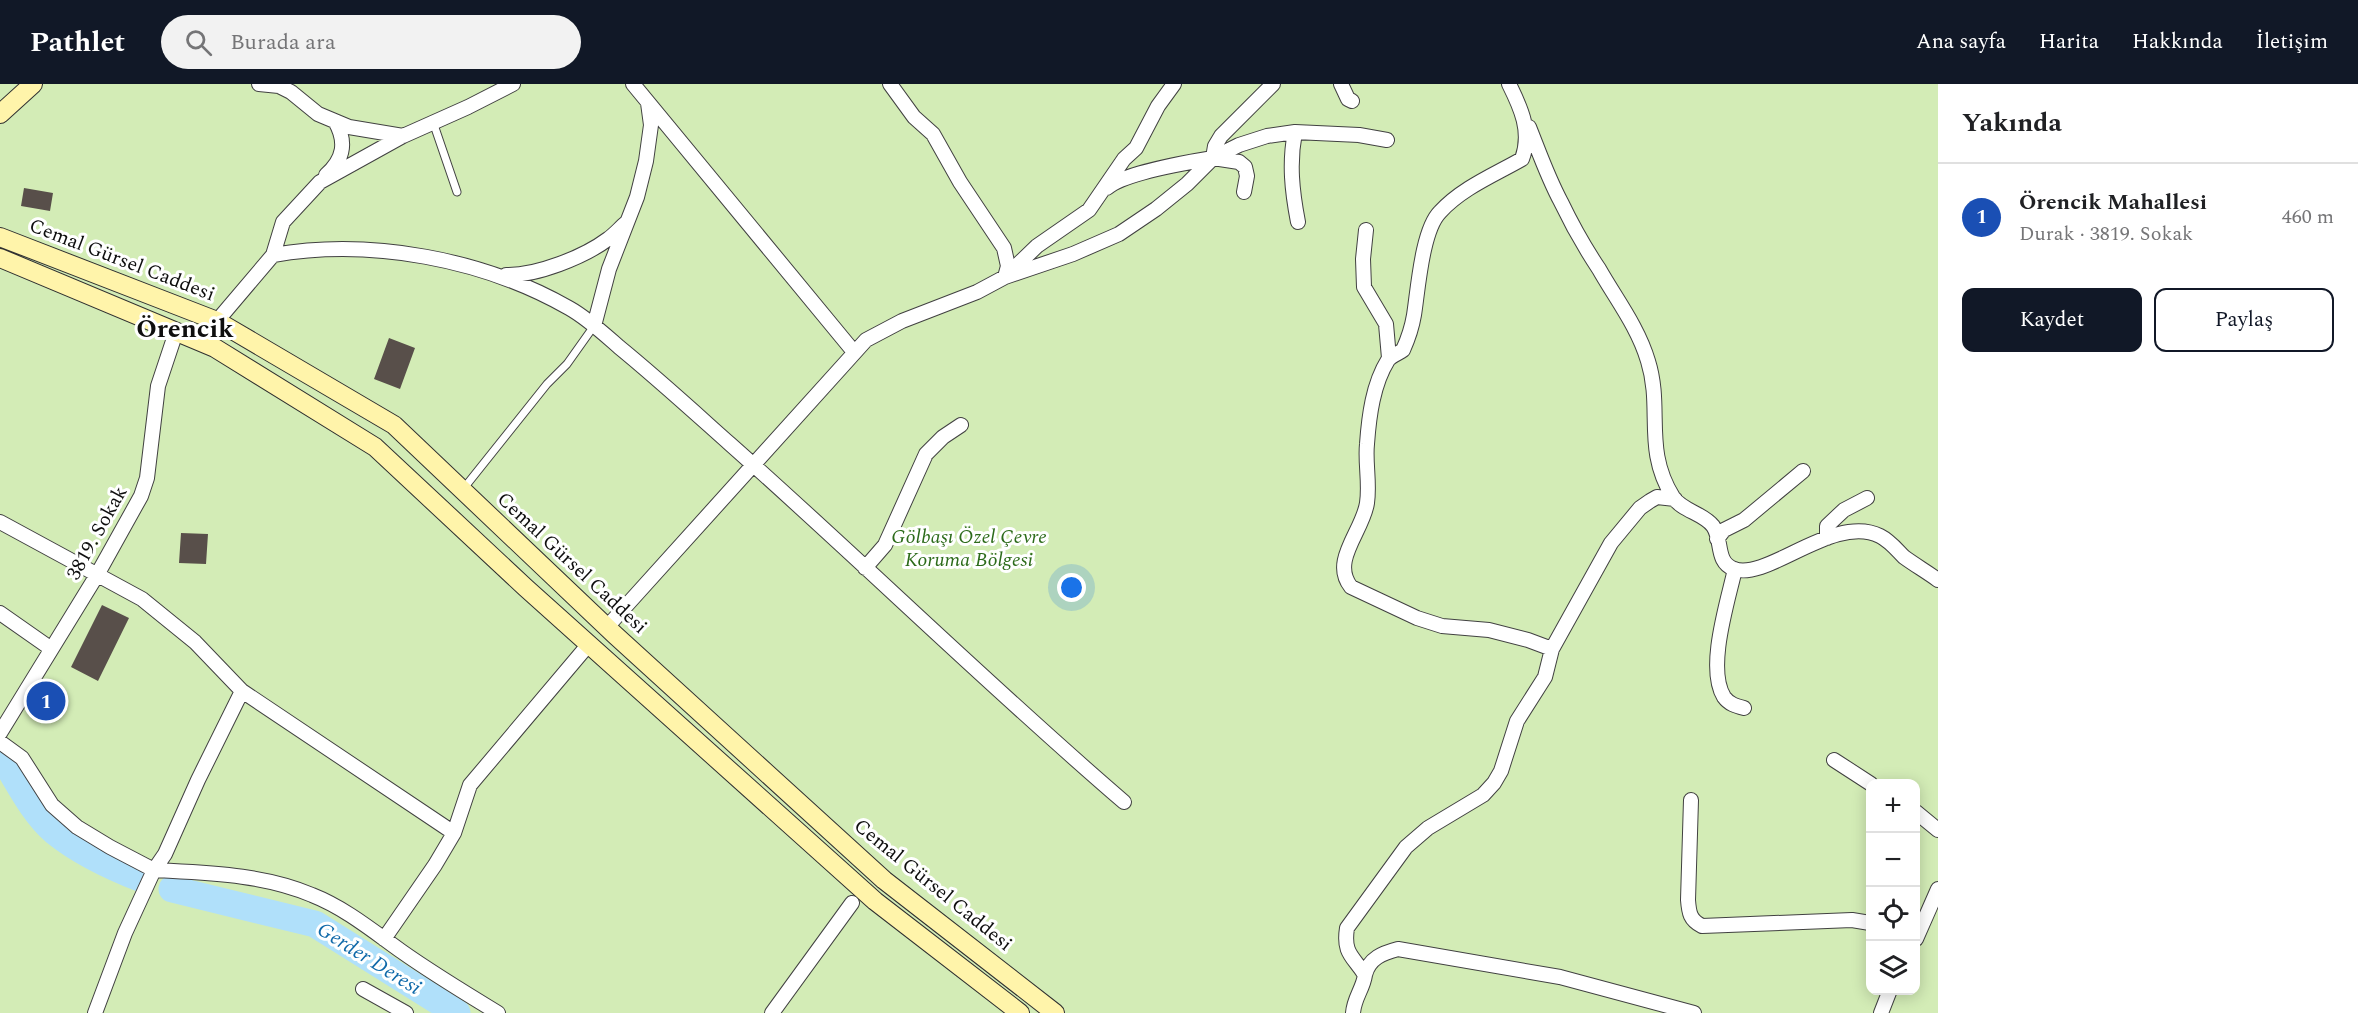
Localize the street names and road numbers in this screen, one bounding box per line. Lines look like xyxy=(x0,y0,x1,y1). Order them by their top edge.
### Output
street label: Cemal Gürsel Caddesi xyxy=(25,211,219,309)
street label: 3819. Sokak xyxy=(59,480,135,586)
street label: Cemal Gürsel Caddesi xyxy=(490,485,654,641)
street label: Cemal Gürsel Caddesi xyxy=(847,811,1019,959)

